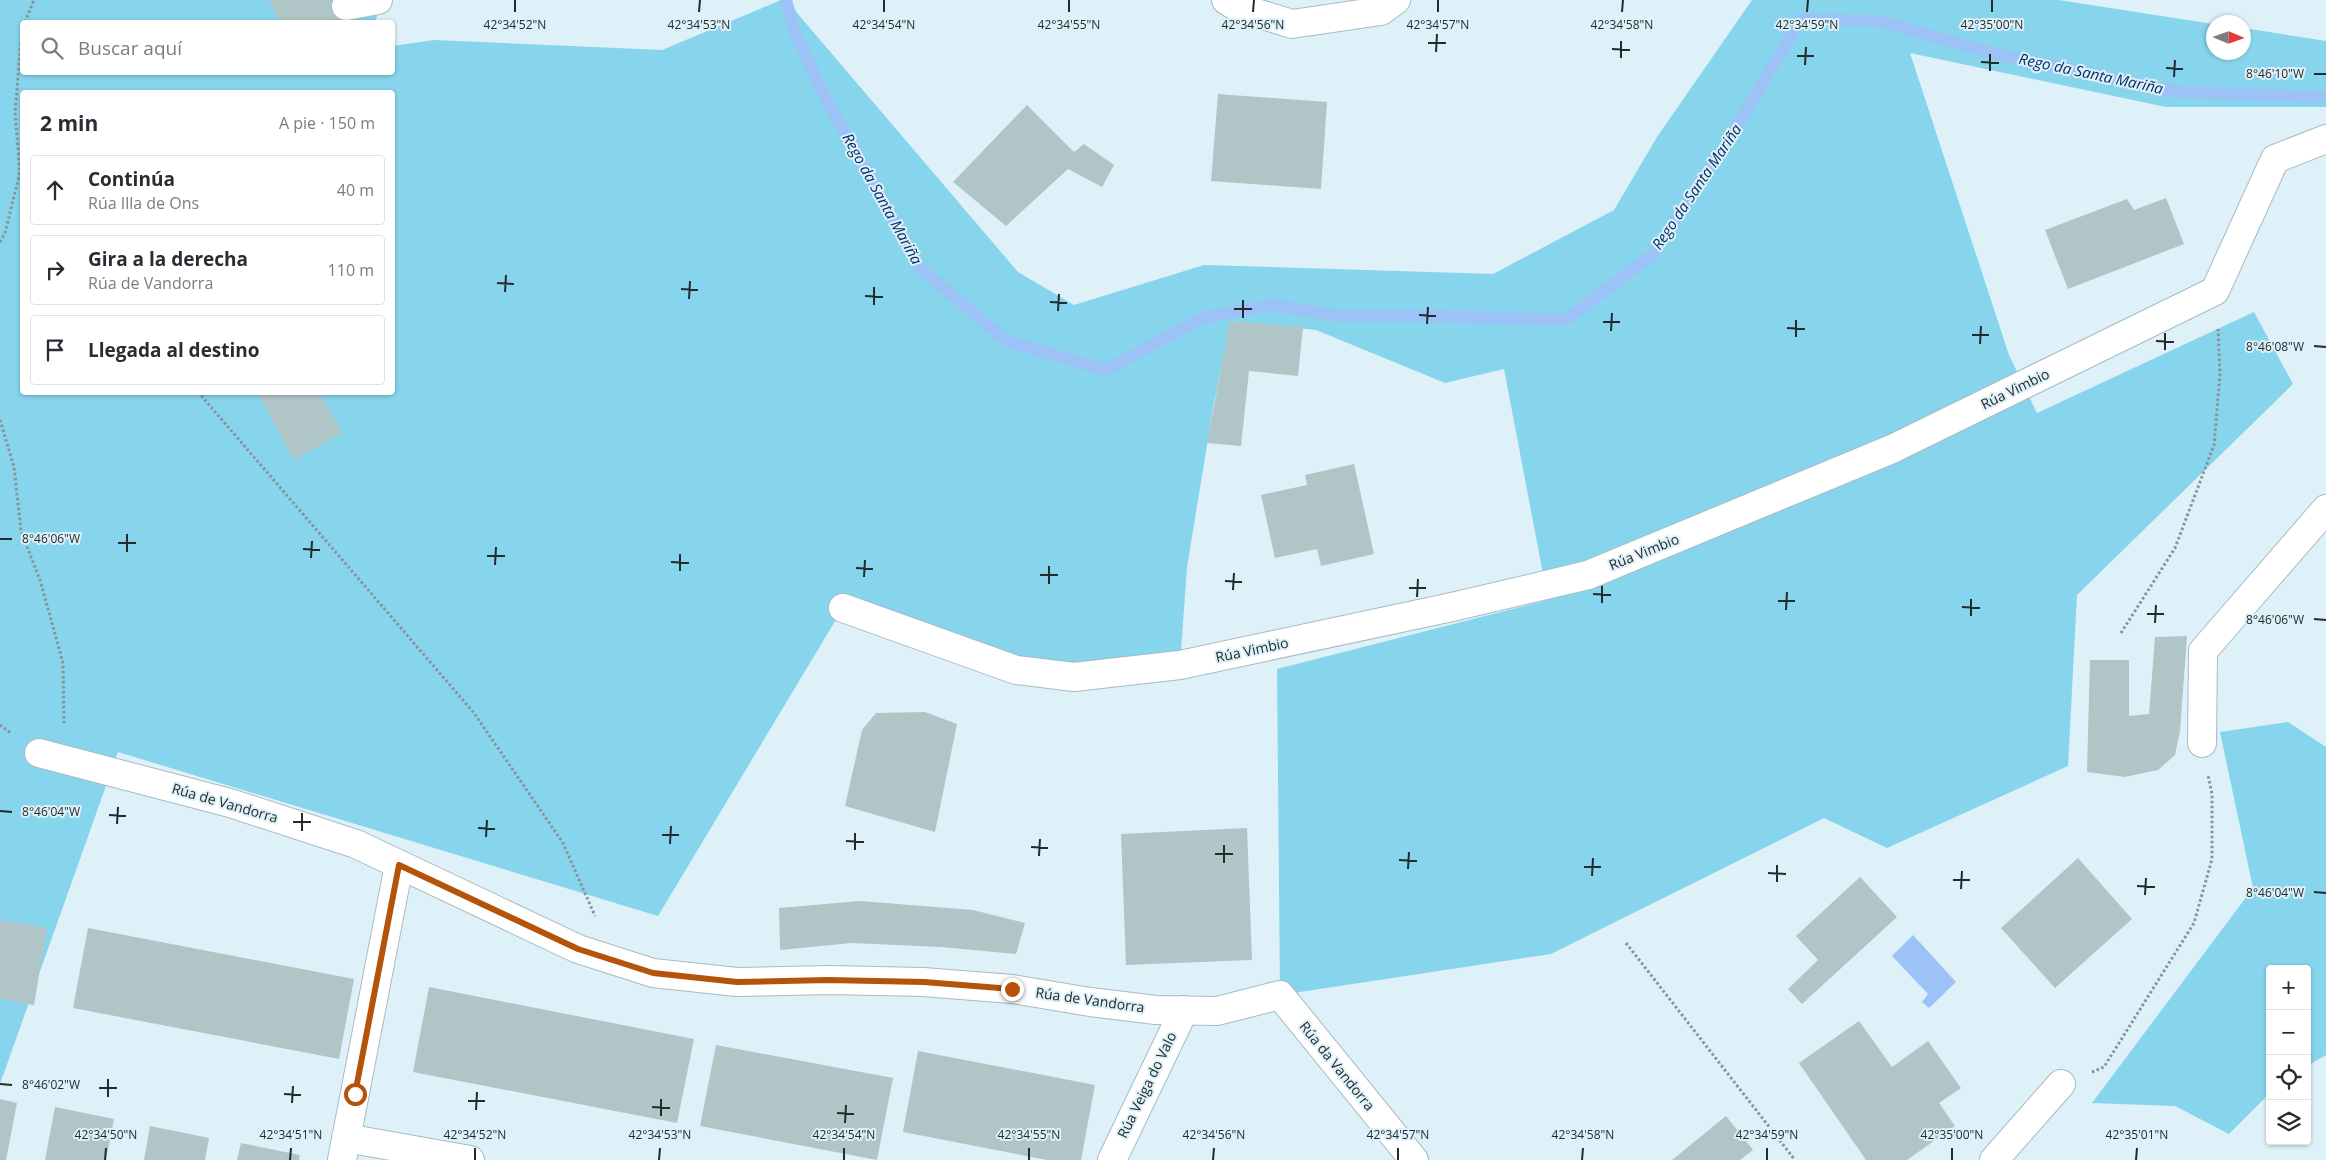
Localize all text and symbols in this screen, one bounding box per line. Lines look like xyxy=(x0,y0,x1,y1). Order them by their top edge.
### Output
north arrow xyxy=(2206,15,2251,60)
text: 42°34'52"N xyxy=(484,16,546,33)
text: 42°34'53"N xyxy=(668,16,730,33)
text: 42°34'54"N xyxy=(853,16,915,33)
text: 42°34'55"N xyxy=(1038,16,1100,33)
text: 42°34'56"N xyxy=(1222,16,1284,33)
text: 42°34'57"N xyxy=(1407,16,1469,33)
text: 42°34'58"N xyxy=(1591,16,1653,33)
text: 42°34'59"N xyxy=(1776,16,1838,33)
text: 42°35'00"N xyxy=(1961,16,2023,33)
search box xyxy=(20,20,395,75)
icon: search xyxy=(38,34,66,62)
text: Buscar aquí xyxy=(78,35,182,61)
water label: Rego da Santa Mariña xyxy=(2017,48,2166,98)
text: 8°46'10"W xyxy=(2246,65,2304,82)
text: 2 min xyxy=(40,109,98,137)
text: A pie · 150 m xyxy=(279,112,375,134)
water label: Rego da Santa Mariña xyxy=(1647,119,1746,253)
water label: Rego da Santa Mariña xyxy=(838,129,928,268)
text: Continúa xyxy=(88,166,175,192)
icon: ahead xyxy=(41,176,69,204)
text: 40 m xyxy=(337,179,374,201)
text: Rúa Illa de Ons xyxy=(88,192,199,214)
text: Gira a la derecha xyxy=(88,246,248,272)
icon: right xyxy=(41,256,69,284)
text: 110 m xyxy=(328,259,374,281)
text: Rúa de Vandorra xyxy=(88,272,213,294)
icon: arrive xyxy=(41,336,69,364)
text: Llegada al destino xyxy=(88,337,260,363)
text: 8°46'08"W xyxy=(2246,338,2304,355)
street label: Rúa Vimbio xyxy=(1977,364,2052,413)
street label: Rúa Vimbio xyxy=(1606,529,1682,574)
text: 8°46'06"W xyxy=(22,530,80,547)
text: 8°46'06"W xyxy=(2246,611,2304,628)
street label: Rúa Vimbio xyxy=(1214,633,1290,666)
street label: Rúa de Vandorra xyxy=(170,778,280,827)
text: 8°46'04"W xyxy=(22,803,80,820)
text: 8°46'04"W xyxy=(2246,884,2304,901)
map controls xyxy=(2266,965,2311,1145)
button: + xyxy=(2266,965,2311,1010)
route end xyxy=(1001,978,1024,1001)
street label: Rúa de Vandorra xyxy=(1034,982,1146,1017)
button: − xyxy=(2266,1010,2311,1055)
street label: Rúa da Vandorra xyxy=(1296,1017,1379,1114)
street label: Rúa Veiga do Valo xyxy=(1113,1028,1181,1141)
button: locate xyxy=(2266,1055,2311,1100)
text: 8°46'02"W xyxy=(22,1076,80,1093)
route start xyxy=(344,1083,367,1106)
button: layers xyxy=(2266,1100,2311,1145)
text: 42°34'50"N xyxy=(75,1126,137,1143)
text: 42°34'51"N xyxy=(260,1126,322,1143)
text: 42°34'52"N xyxy=(444,1126,506,1143)
text: 42°34'53"N xyxy=(629,1126,691,1143)
text: 42°34'54"N xyxy=(813,1126,875,1143)
text: 42°34'55"N xyxy=(998,1126,1060,1143)
text: 42°34'56"N xyxy=(1183,1126,1245,1143)
text: 42°34'57"N xyxy=(1367,1126,1429,1143)
text: 42°34'58"N xyxy=(1552,1126,1614,1143)
text: 42°34'59"N xyxy=(1736,1126,1798,1143)
text: 42°35'00"N xyxy=(1921,1126,1983,1143)
text: 42°35'01"N xyxy=(2106,1126,2168,1143)

